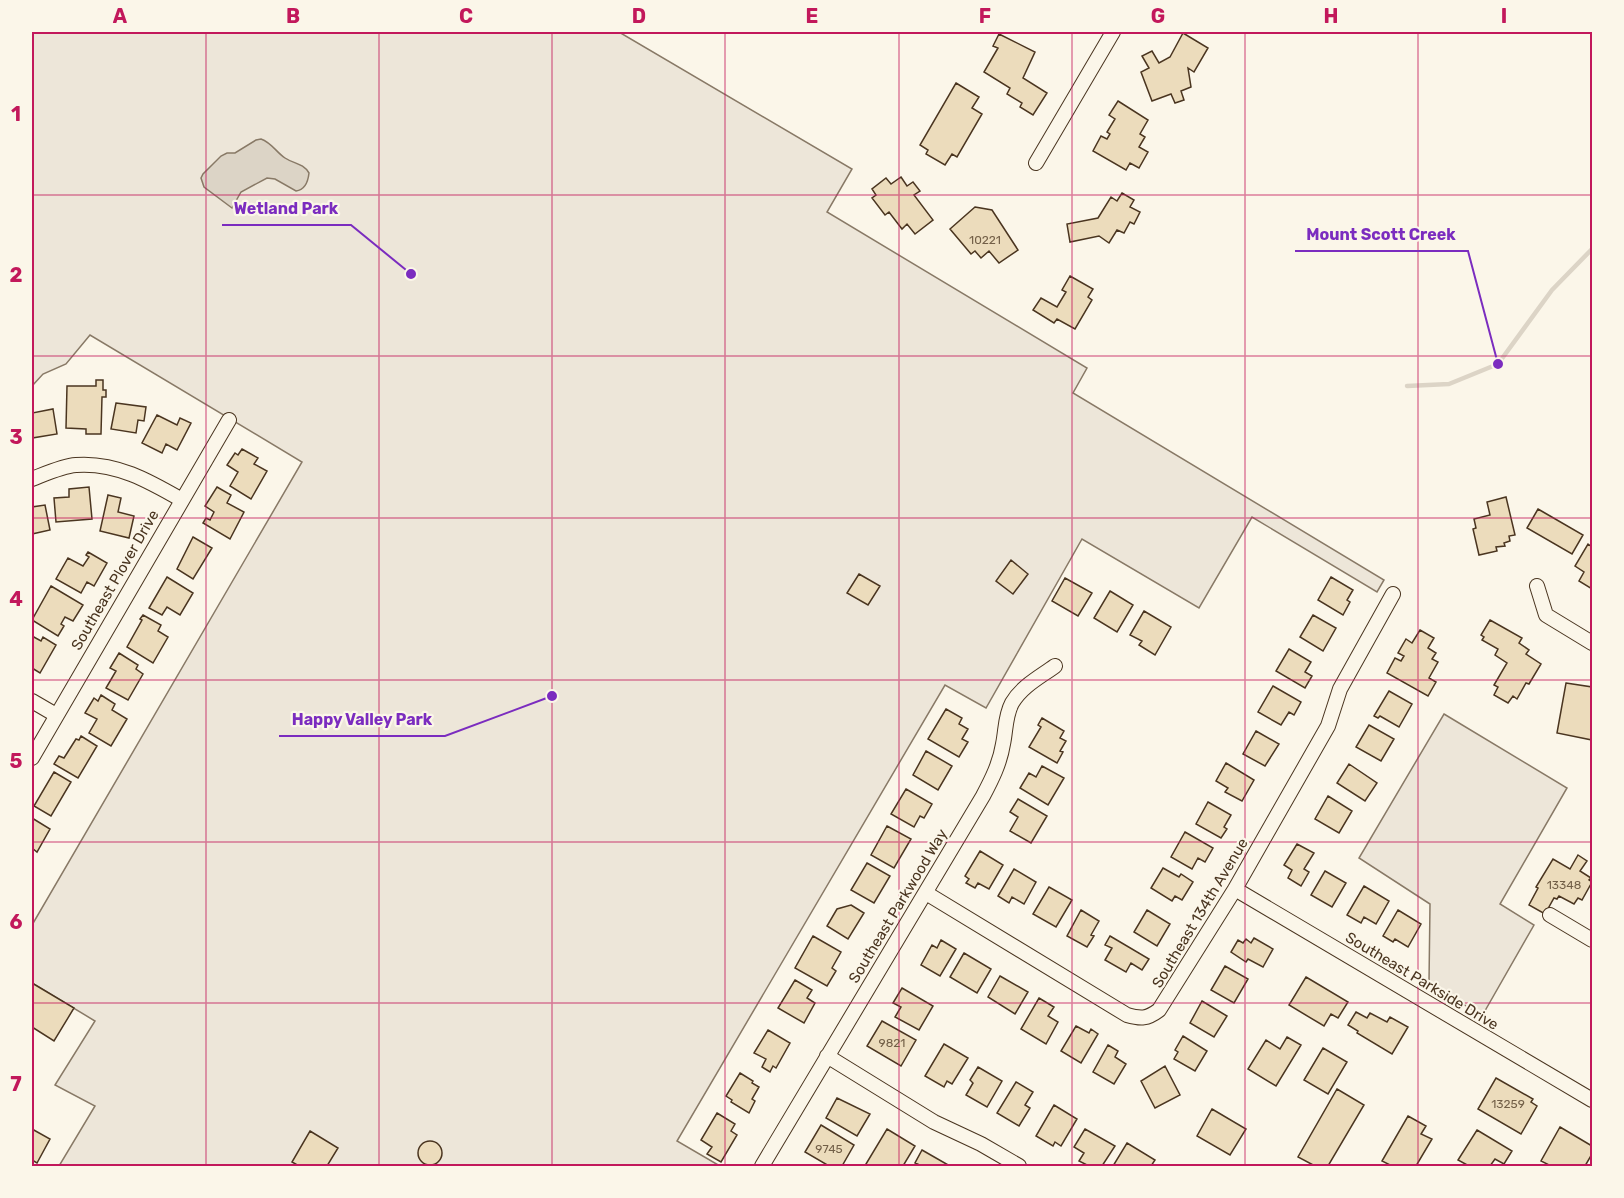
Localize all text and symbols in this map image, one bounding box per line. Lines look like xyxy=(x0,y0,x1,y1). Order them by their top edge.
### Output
text: A xyxy=(113,4,128,28)
text: B xyxy=(286,4,300,28)
text: C xyxy=(459,4,473,28)
text: D xyxy=(632,4,646,28)
text: E xyxy=(806,4,818,28)
text: F xyxy=(979,4,991,28)
text: G xyxy=(1151,4,1165,28)
text: H xyxy=(1324,4,1338,28)
text: I xyxy=(1501,4,1507,28)
text: 1 xyxy=(11,102,21,126)
callout: Wetland Park xyxy=(222,191,351,225)
text: Wetland Park xyxy=(234,199,339,218)
callout: Mount Scott Creek xyxy=(1295,217,1468,251)
text: Mount Scott Creek xyxy=(1306,225,1456,244)
house number: 10221 xyxy=(969,233,1001,247)
text: 2 xyxy=(10,263,23,287)
text: 3 xyxy=(9,425,23,449)
street label: Southeast Plover Drive xyxy=(67,507,163,653)
text: 4 xyxy=(9,587,23,611)
callout: Happy Valley Park xyxy=(279,702,445,736)
text: Happy Valley Park xyxy=(292,710,433,729)
text: 5 xyxy=(10,749,23,773)
street label: Southeast Parkwood Way xyxy=(845,826,951,986)
street label: Southeast 134th Avenue xyxy=(1148,835,1252,991)
house number: 13348 xyxy=(1547,878,1581,892)
text: 6 xyxy=(9,910,23,934)
street label: Southeast Parkside Drive xyxy=(1342,928,1502,1034)
house number: 9821 xyxy=(879,1036,905,1050)
text: 7 xyxy=(10,1072,22,1096)
house number: 13259 xyxy=(1491,1097,1525,1111)
house number: 9745 xyxy=(815,1142,843,1156)

